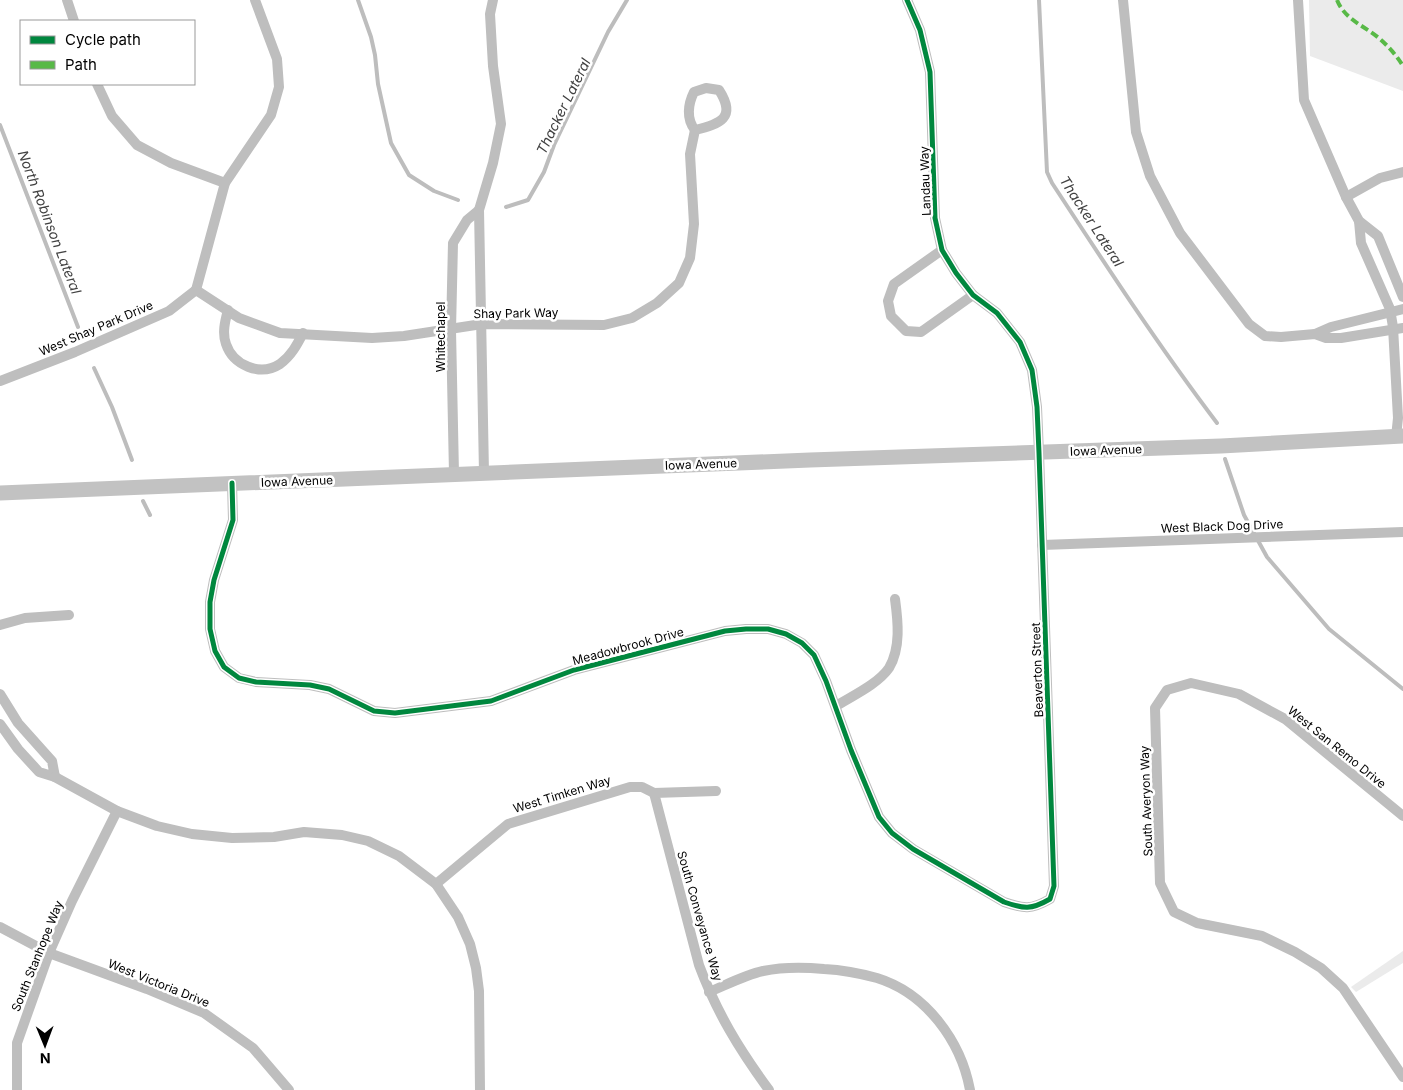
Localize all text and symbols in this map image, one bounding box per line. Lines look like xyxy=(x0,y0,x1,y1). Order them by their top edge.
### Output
legend xyxy=(20,20,195,85)
text: Cycle path xyxy=(65,30,141,49)
text: Path xyxy=(65,55,97,74)
water label: Thacker Lateral xyxy=(532,55,594,157)
street label: Landau Way xyxy=(916,146,934,216)
water label: North Robinson Lateral xyxy=(15,148,86,297)
water label: Thacker Lateral xyxy=(1056,172,1128,270)
street label: West Shay Park Drive xyxy=(37,297,155,359)
street label: Whitechapel xyxy=(433,302,448,372)
street label: Shay Park Way xyxy=(473,305,559,321)
street label: Iowa Avenue xyxy=(1070,441,1142,459)
street label: Iowa Avenue xyxy=(665,455,737,473)
street label: Iowa Avenue xyxy=(261,472,333,490)
street label: West Black Dog Drive xyxy=(1161,516,1283,536)
street label: Beaverton Street xyxy=(1028,622,1046,718)
street label: Meadowbrook Drive xyxy=(571,624,685,668)
street label: West San Remo Drive xyxy=(1285,703,1389,791)
street label: South Averyon Way xyxy=(1137,745,1155,857)
street label: West Timken Way xyxy=(511,772,613,816)
street label: South Conveyance Way xyxy=(674,849,726,983)
street label: South Stanhope Way xyxy=(8,898,66,1014)
street label: West Victoria Drive xyxy=(106,956,212,1010)
north arrow xyxy=(20,1020,70,1070)
text: N xyxy=(40,1050,51,1067)

